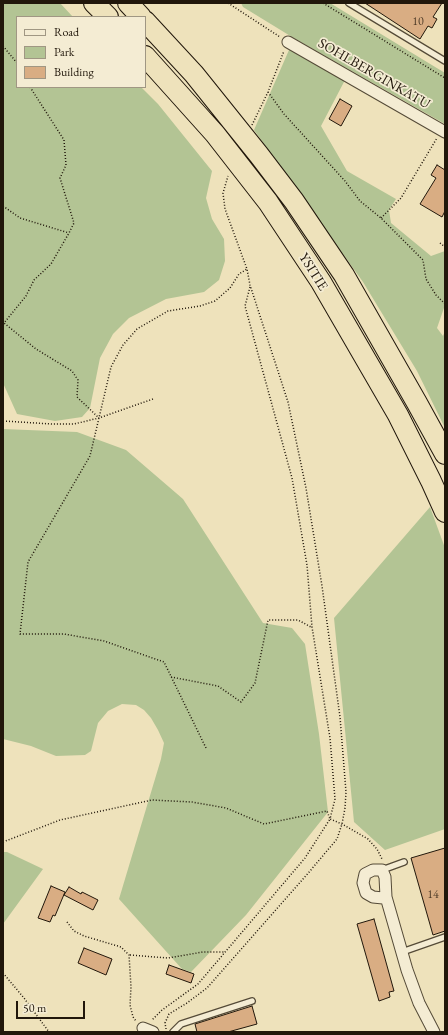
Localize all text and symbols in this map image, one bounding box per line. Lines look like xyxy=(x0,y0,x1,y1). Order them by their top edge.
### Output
house number: 10 xyxy=(412,15,424,29)
legend xyxy=(16,16,146,88)
text: Road xyxy=(54,24,79,40)
street label: SOHLBERGINKATU xyxy=(315,35,433,113)
text: Park xyxy=(54,44,74,60)
text: Building xyxy=(54,64,94,80)
street label: YSITIE xyxy=(295,250,331,294)
house number: 14 xyxy=(427,888,439,902)
scale bar xyxy=(18,993,87,1019)
text: 50 m xyxy=(23,1000,46,1016)

